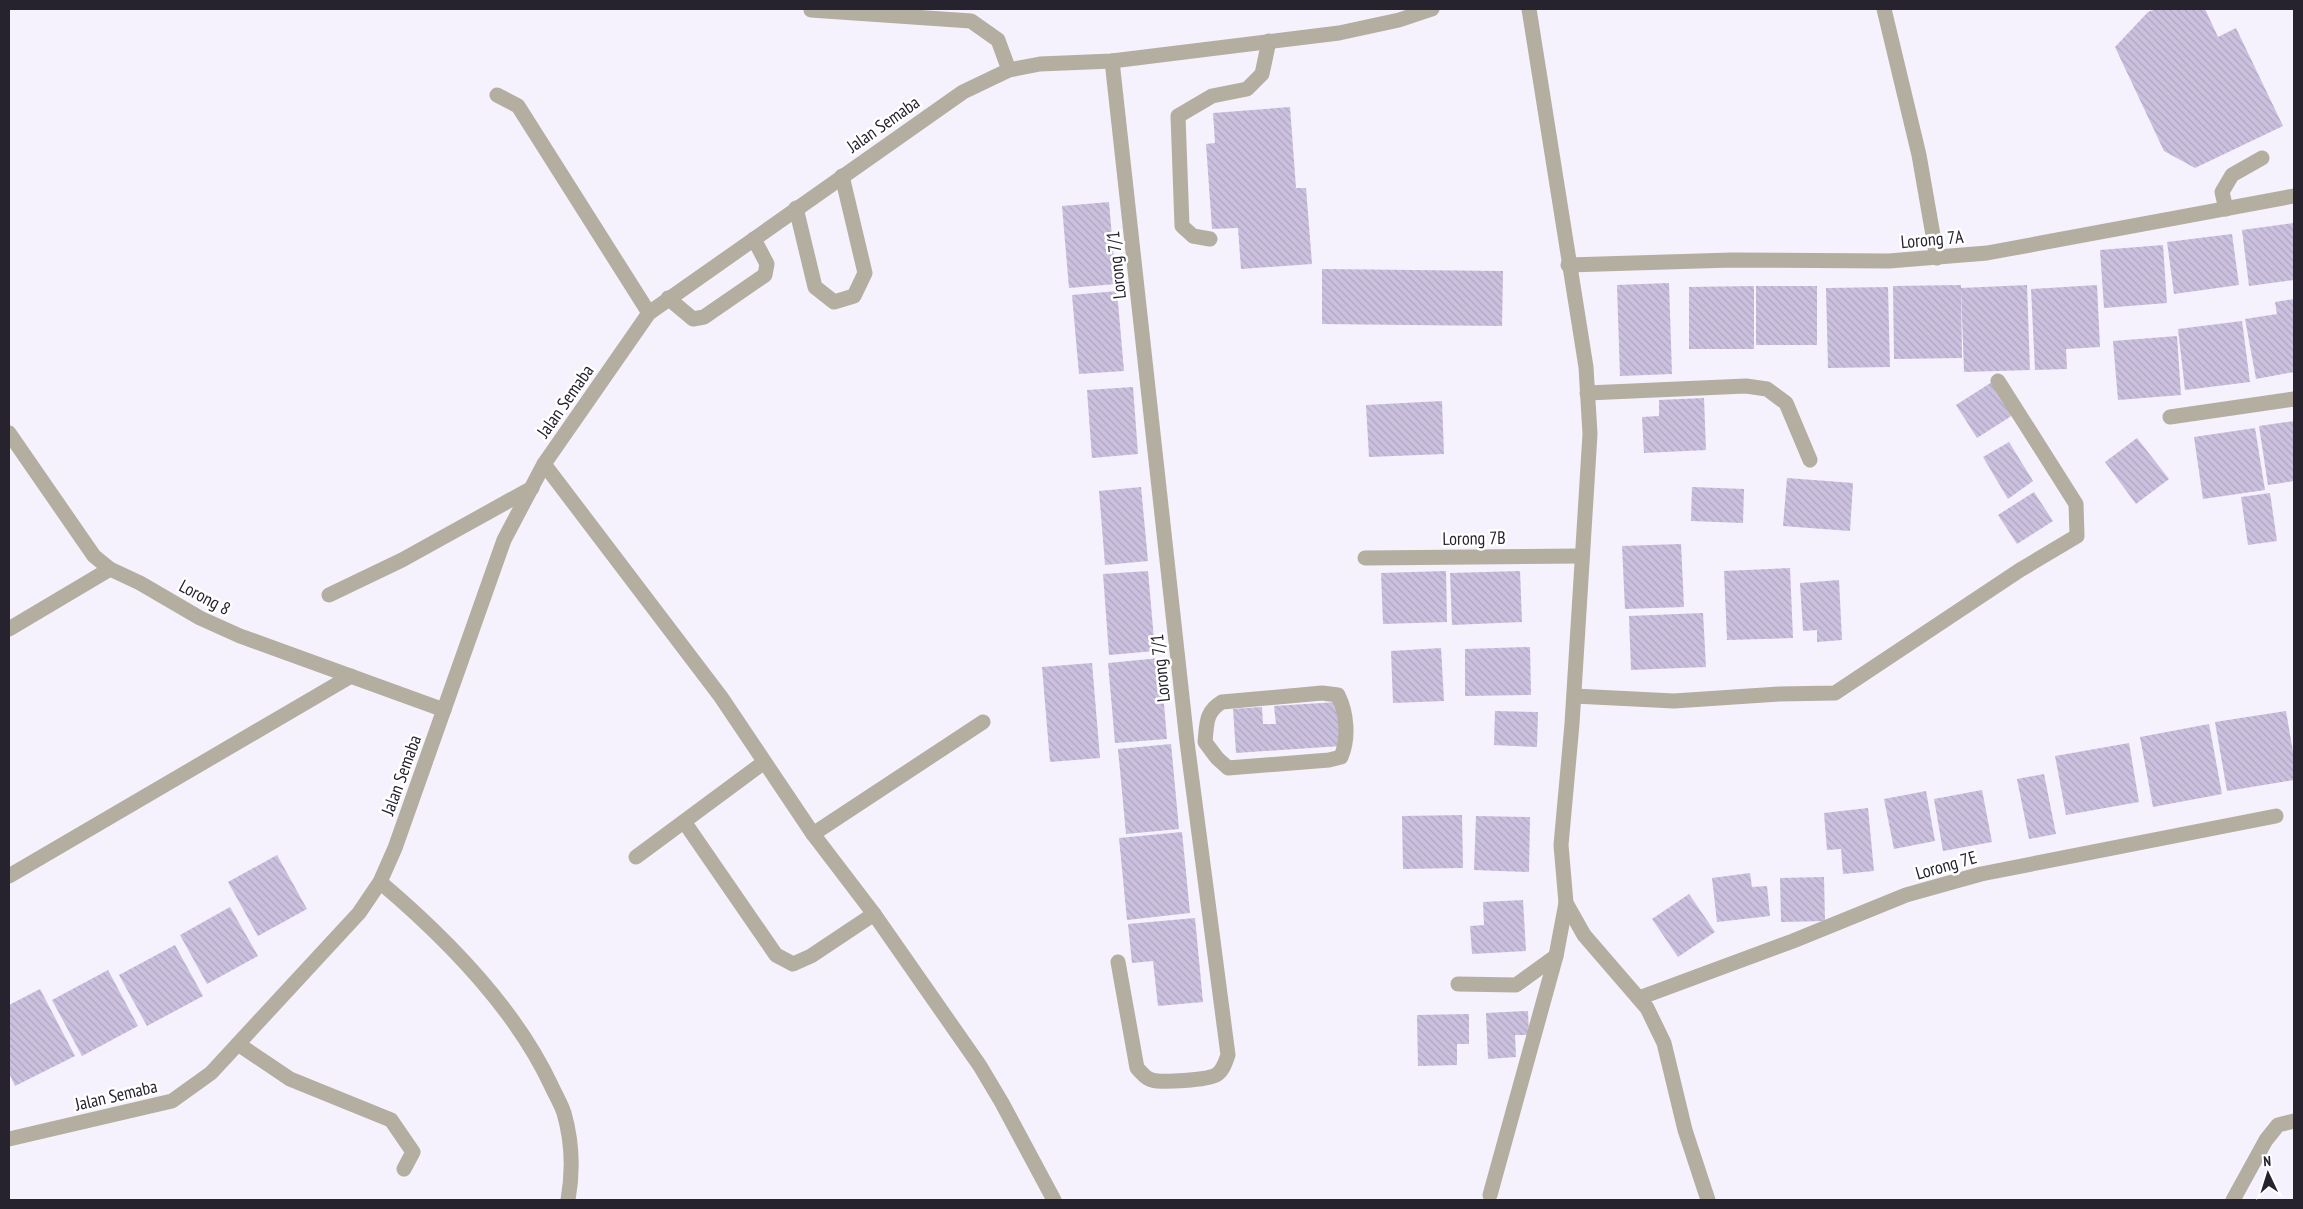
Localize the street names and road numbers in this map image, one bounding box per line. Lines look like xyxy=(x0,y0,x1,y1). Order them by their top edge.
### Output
street label: Jalan Semaba xyxy=(841,91,924,158)
street label: Lorong 7A xyxy=(1900,225,1965,253)
street label: Lorong 7/1 xyxy=(1101,230,1131,300)
street label: Jalan Semaba xyxy=(531,360,598,443)
street label: Lorong 7B xyxy=(1442,526,1506,550)
street label: Lorong 8 xyxy=(175,574,235,620)
street label: Lorong 7/1 xyxy=(1145,633,1175,703)
street label: Jalan Semaba xyxy=(376,732,426,819)
street label: Lorong 7E xyxy=(1913,845,1979,885)
street label: Jalan Semaba xyxy=(72,1074,159,1116)

